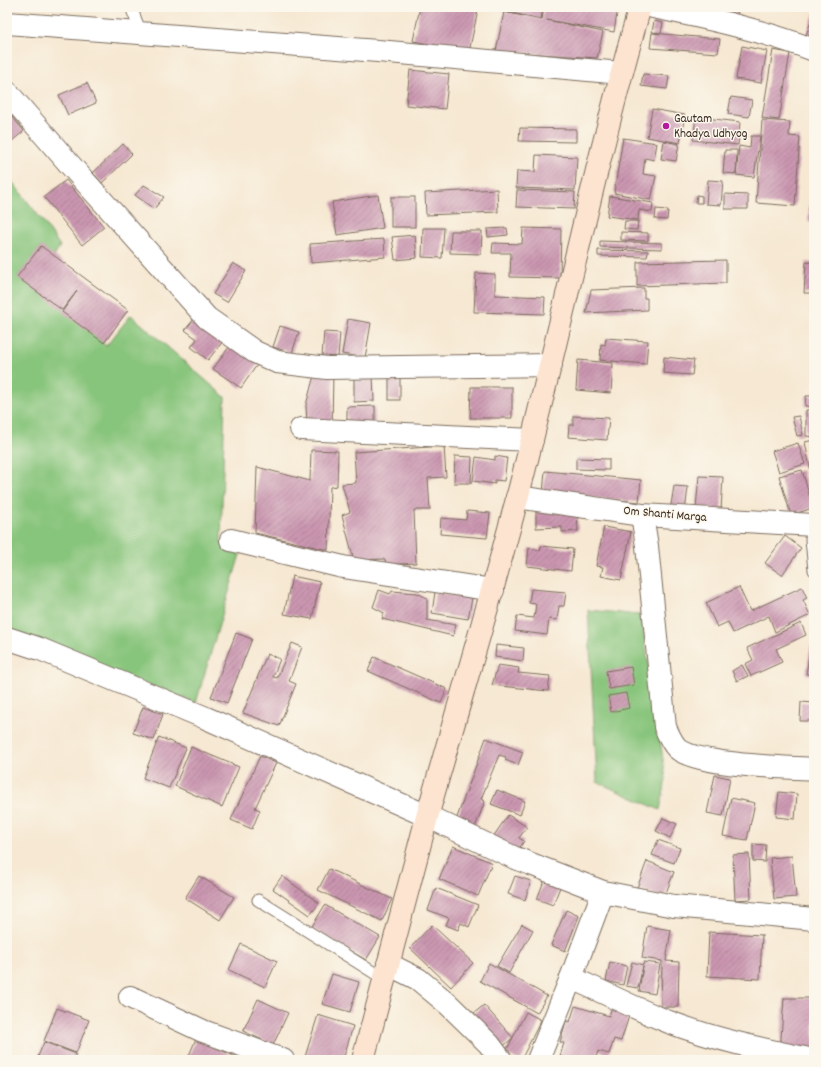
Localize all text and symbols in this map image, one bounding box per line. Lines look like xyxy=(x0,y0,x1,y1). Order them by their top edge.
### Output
place label: Gautam Khadya Udhyog xyxy=(674,110,748,144)
marker: Gautam Khadya Udhyog xyxy=(661,121,671,131)
street label: Om Shanti Marga xyxy=(623,502,708,528)

